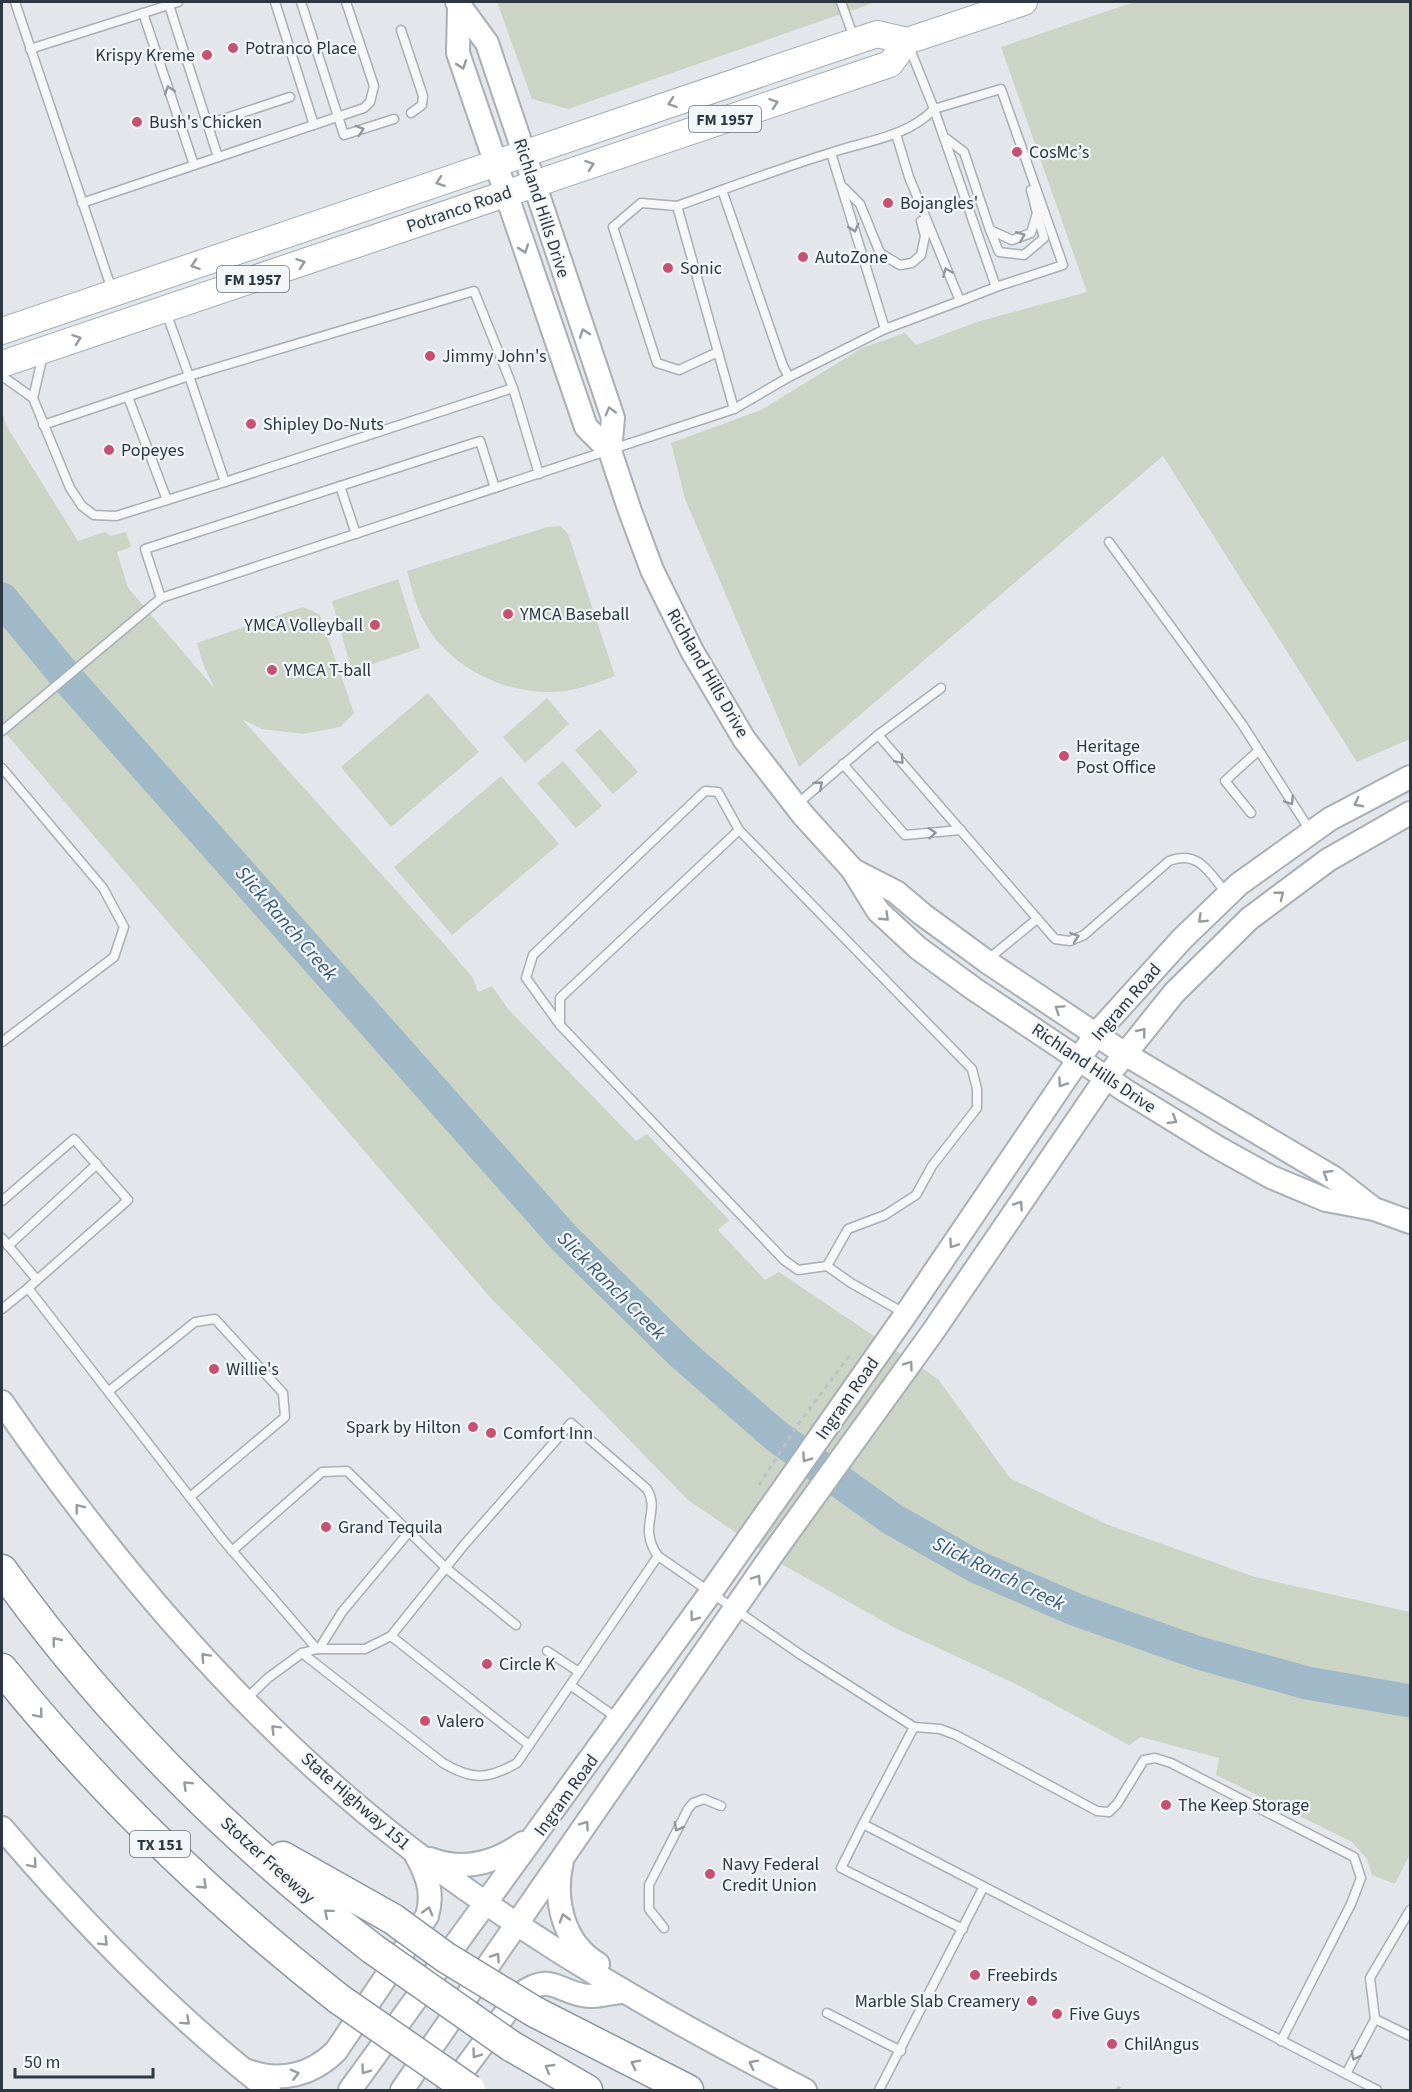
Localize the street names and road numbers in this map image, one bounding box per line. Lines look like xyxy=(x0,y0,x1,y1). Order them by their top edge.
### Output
road number: FM 1957 xyxy=(689,106,761,132)
street label: Richland Hills Drive xyxy=(507,135,576,281)
street label: Potranco Road xyxy=(403,180,515,239)
road number: FM 1957 xyxy=(217,266,289,292)
street label: Richland Hills Drive xyxy=(660,604,755,742)
street label: Ingram Road xyxy=(1086,958,1167,1047)
street label: Richland Hills Drive xyxy=(1027,1017,1161,1119)
street label: Ingram Road xyxy=(810,1352,885,1445)
street label: State Highway 151 xyxy=(295,1747,416,1856)
street label: Ingram Road xyxy=(528,1749,605,1841)
street label: Stotzer Freeway xyxy=(215,1811,321,1910)
road number: TX 151 xyxy=(130,1831,190,1857)

